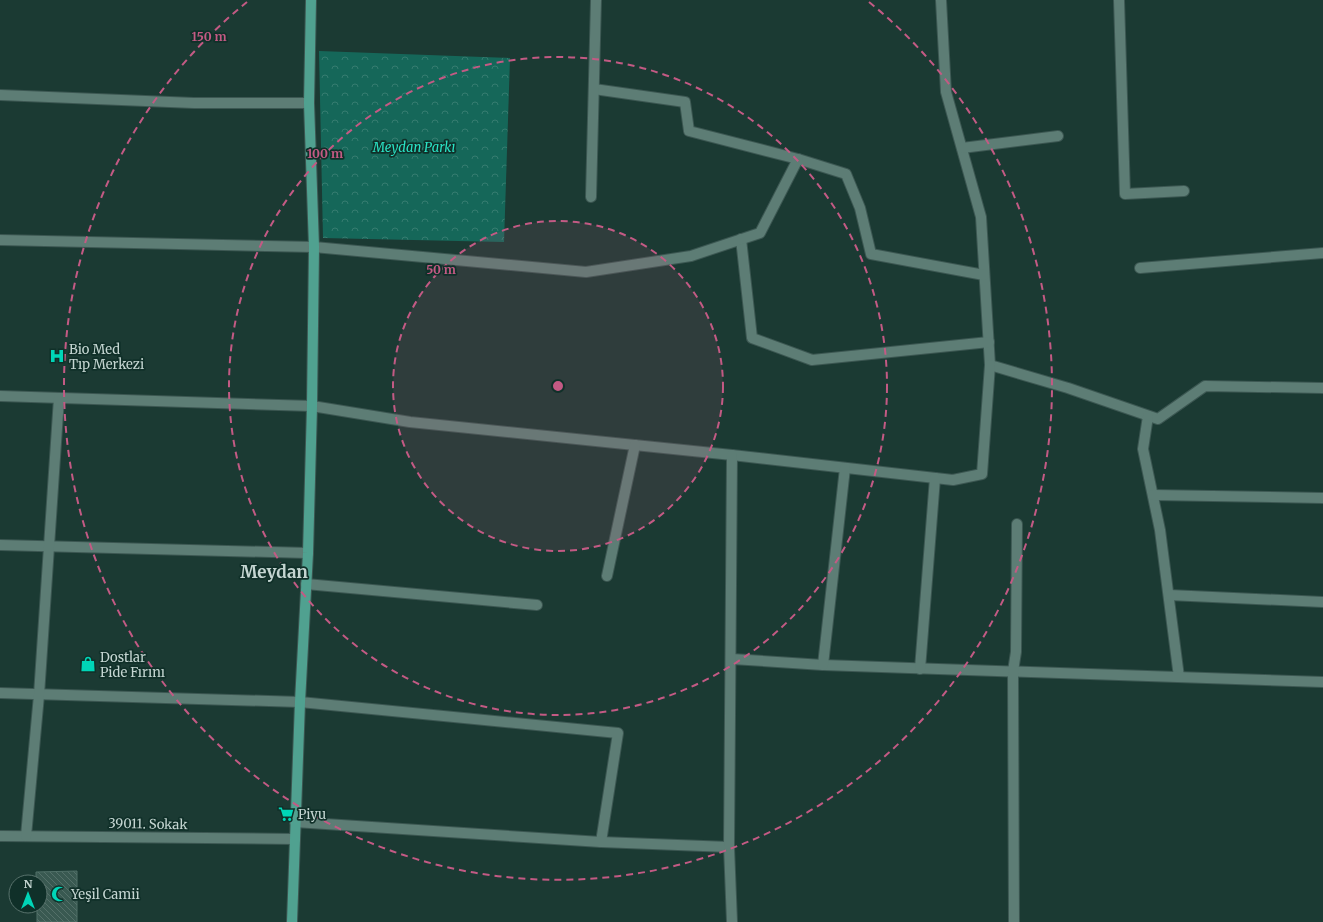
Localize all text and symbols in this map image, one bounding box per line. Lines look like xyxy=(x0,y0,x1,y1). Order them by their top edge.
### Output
text: 150 m xyxy=(192,29,227,44)
park label: Meydan Parkı xyxy=(372,139,455,156)
text: 100 m xyxy=(307,146,343,161)
text: 50 m xyxy=(426,262,456,277)
place label: Bio Med Tıp Merkezi xyxy=(69,341,144,373)
hospital icon: Bio Med Tıp Merkezi xyxy=(48,347,66,365)
centre of rings xyxy=(551,379,565,393)
district label: Meydan xyxy=(240,561,308,583)
place label: Dostlar Pide Fırını xyxy=(100,649,165,681)
shop icon: Dostlar Pide Fırını xyxy=(79,655,97,673)
supermarket icon: Piyu xyxy=(277,805,295,823)
place label: Piyu xyxy=(298,806,326,823)
street label: 39011. Sokak xyxy=(108,815,189,833)
north arrow xyxy=(8,874,48,914)
text: N xyxy=(24,877,33,891)
mosque icon: Yeşil Camii xyxy=(50,885,68,903)
place label: Yeşil Camii xyxy=(70,886,140,903)

